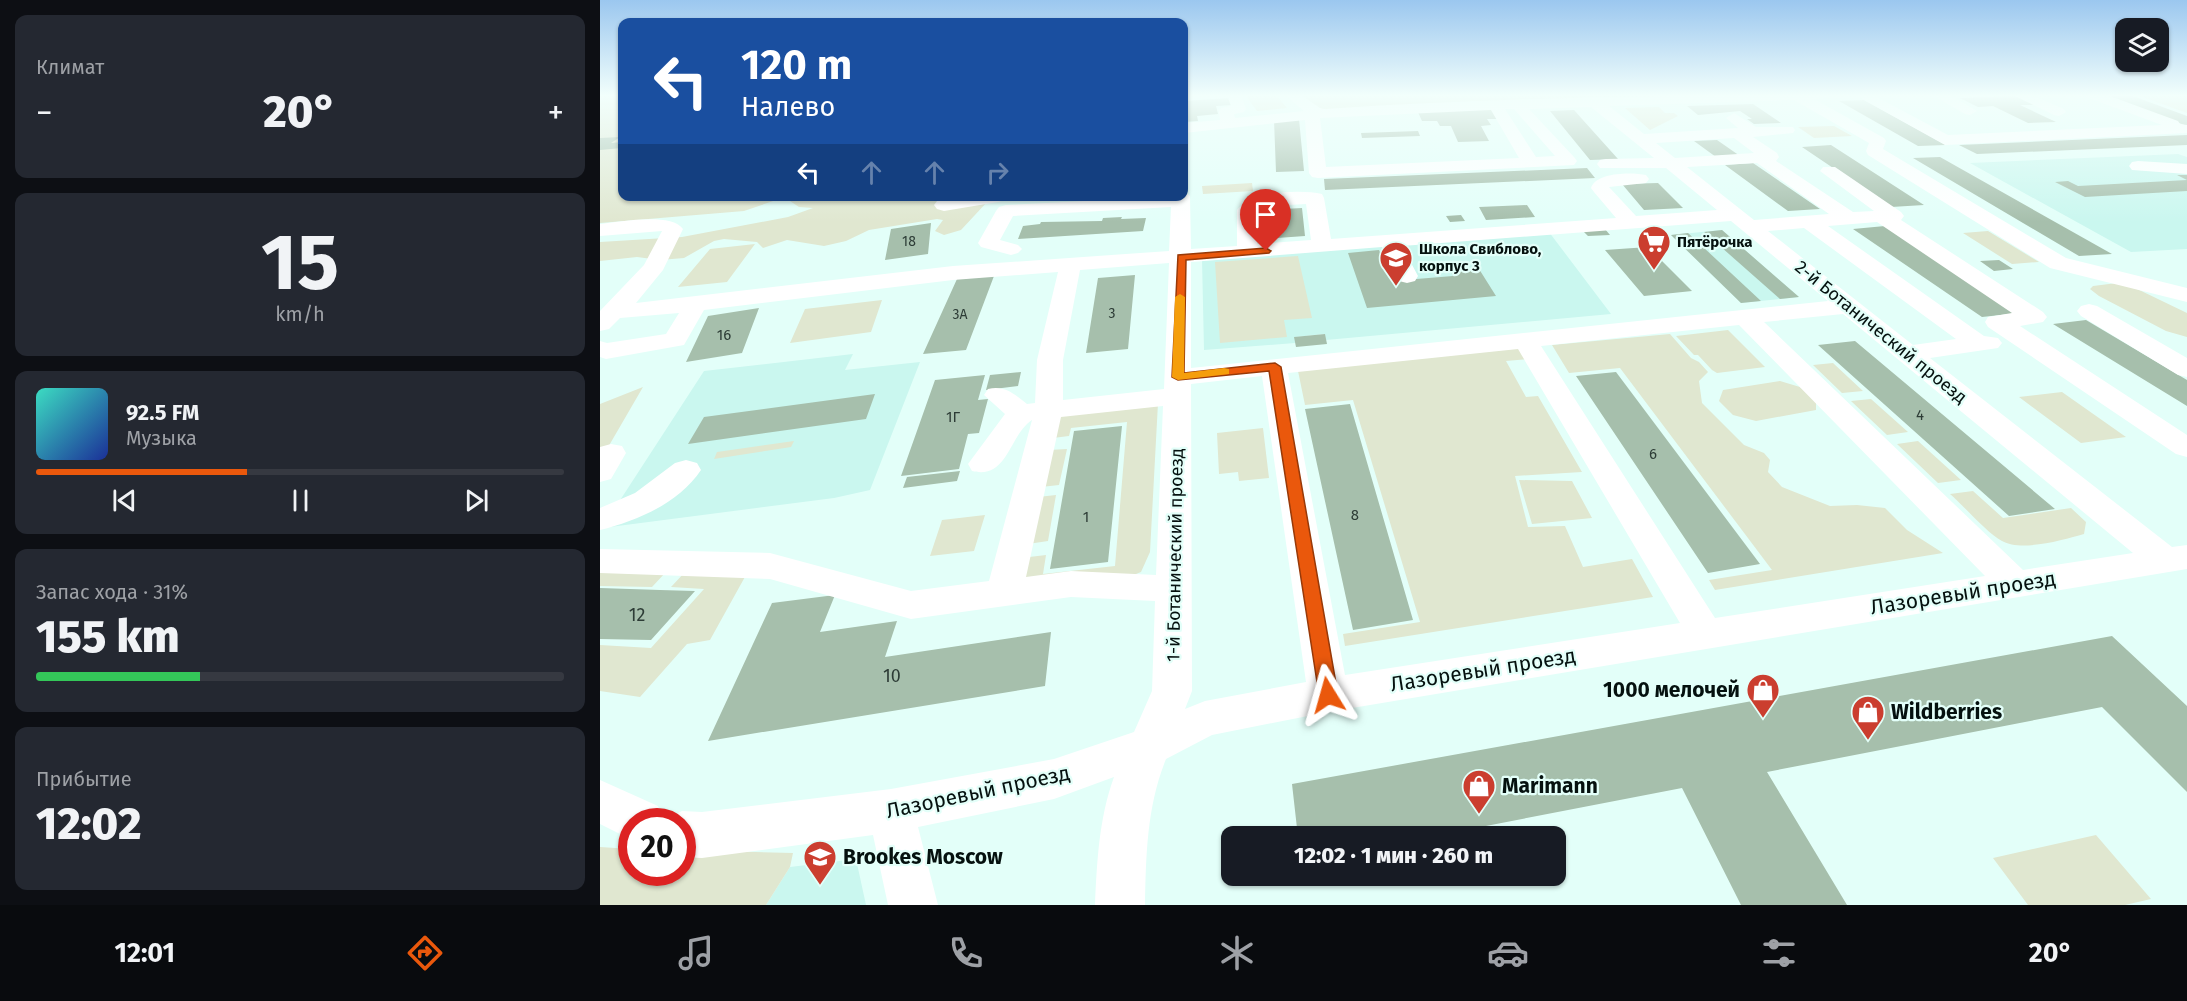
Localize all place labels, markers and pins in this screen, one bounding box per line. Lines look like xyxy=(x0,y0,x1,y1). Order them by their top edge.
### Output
pin xyxy=(1240,189,1291,251)
supermarket icon: Пятёрочка xyxy=(1636,224,1672,271)
place label: Пятёрочка xyxy=(1677,233,1753,251)
school or university icon: Школа Свиблово, корпус 3 xyxy=(1378,240,1414,287)
place label: Школа Свиблово, корпус 3 xyxy=(1419,240,1542,275)
shop icon: 1000 мелочей xyxy=(1745,672,1781,719)
place label: 1000 мелочей xyxy=(1603,677,1740,703)
shop icon: Wildberries xyxy=(1850,694,1886,741)
place label: Wildberries xyxy=(1891,699,2002,725)
shop icon: Marimann xyxy=(1461,768,1497,815)
place label: Marimann xyxy=(1502,773,1598,799)
school or university icon: Brookes Moscow xyxy=(802,839,838,886)
place label: Brookes Moscow xyxy=(843,844,1003,870)

